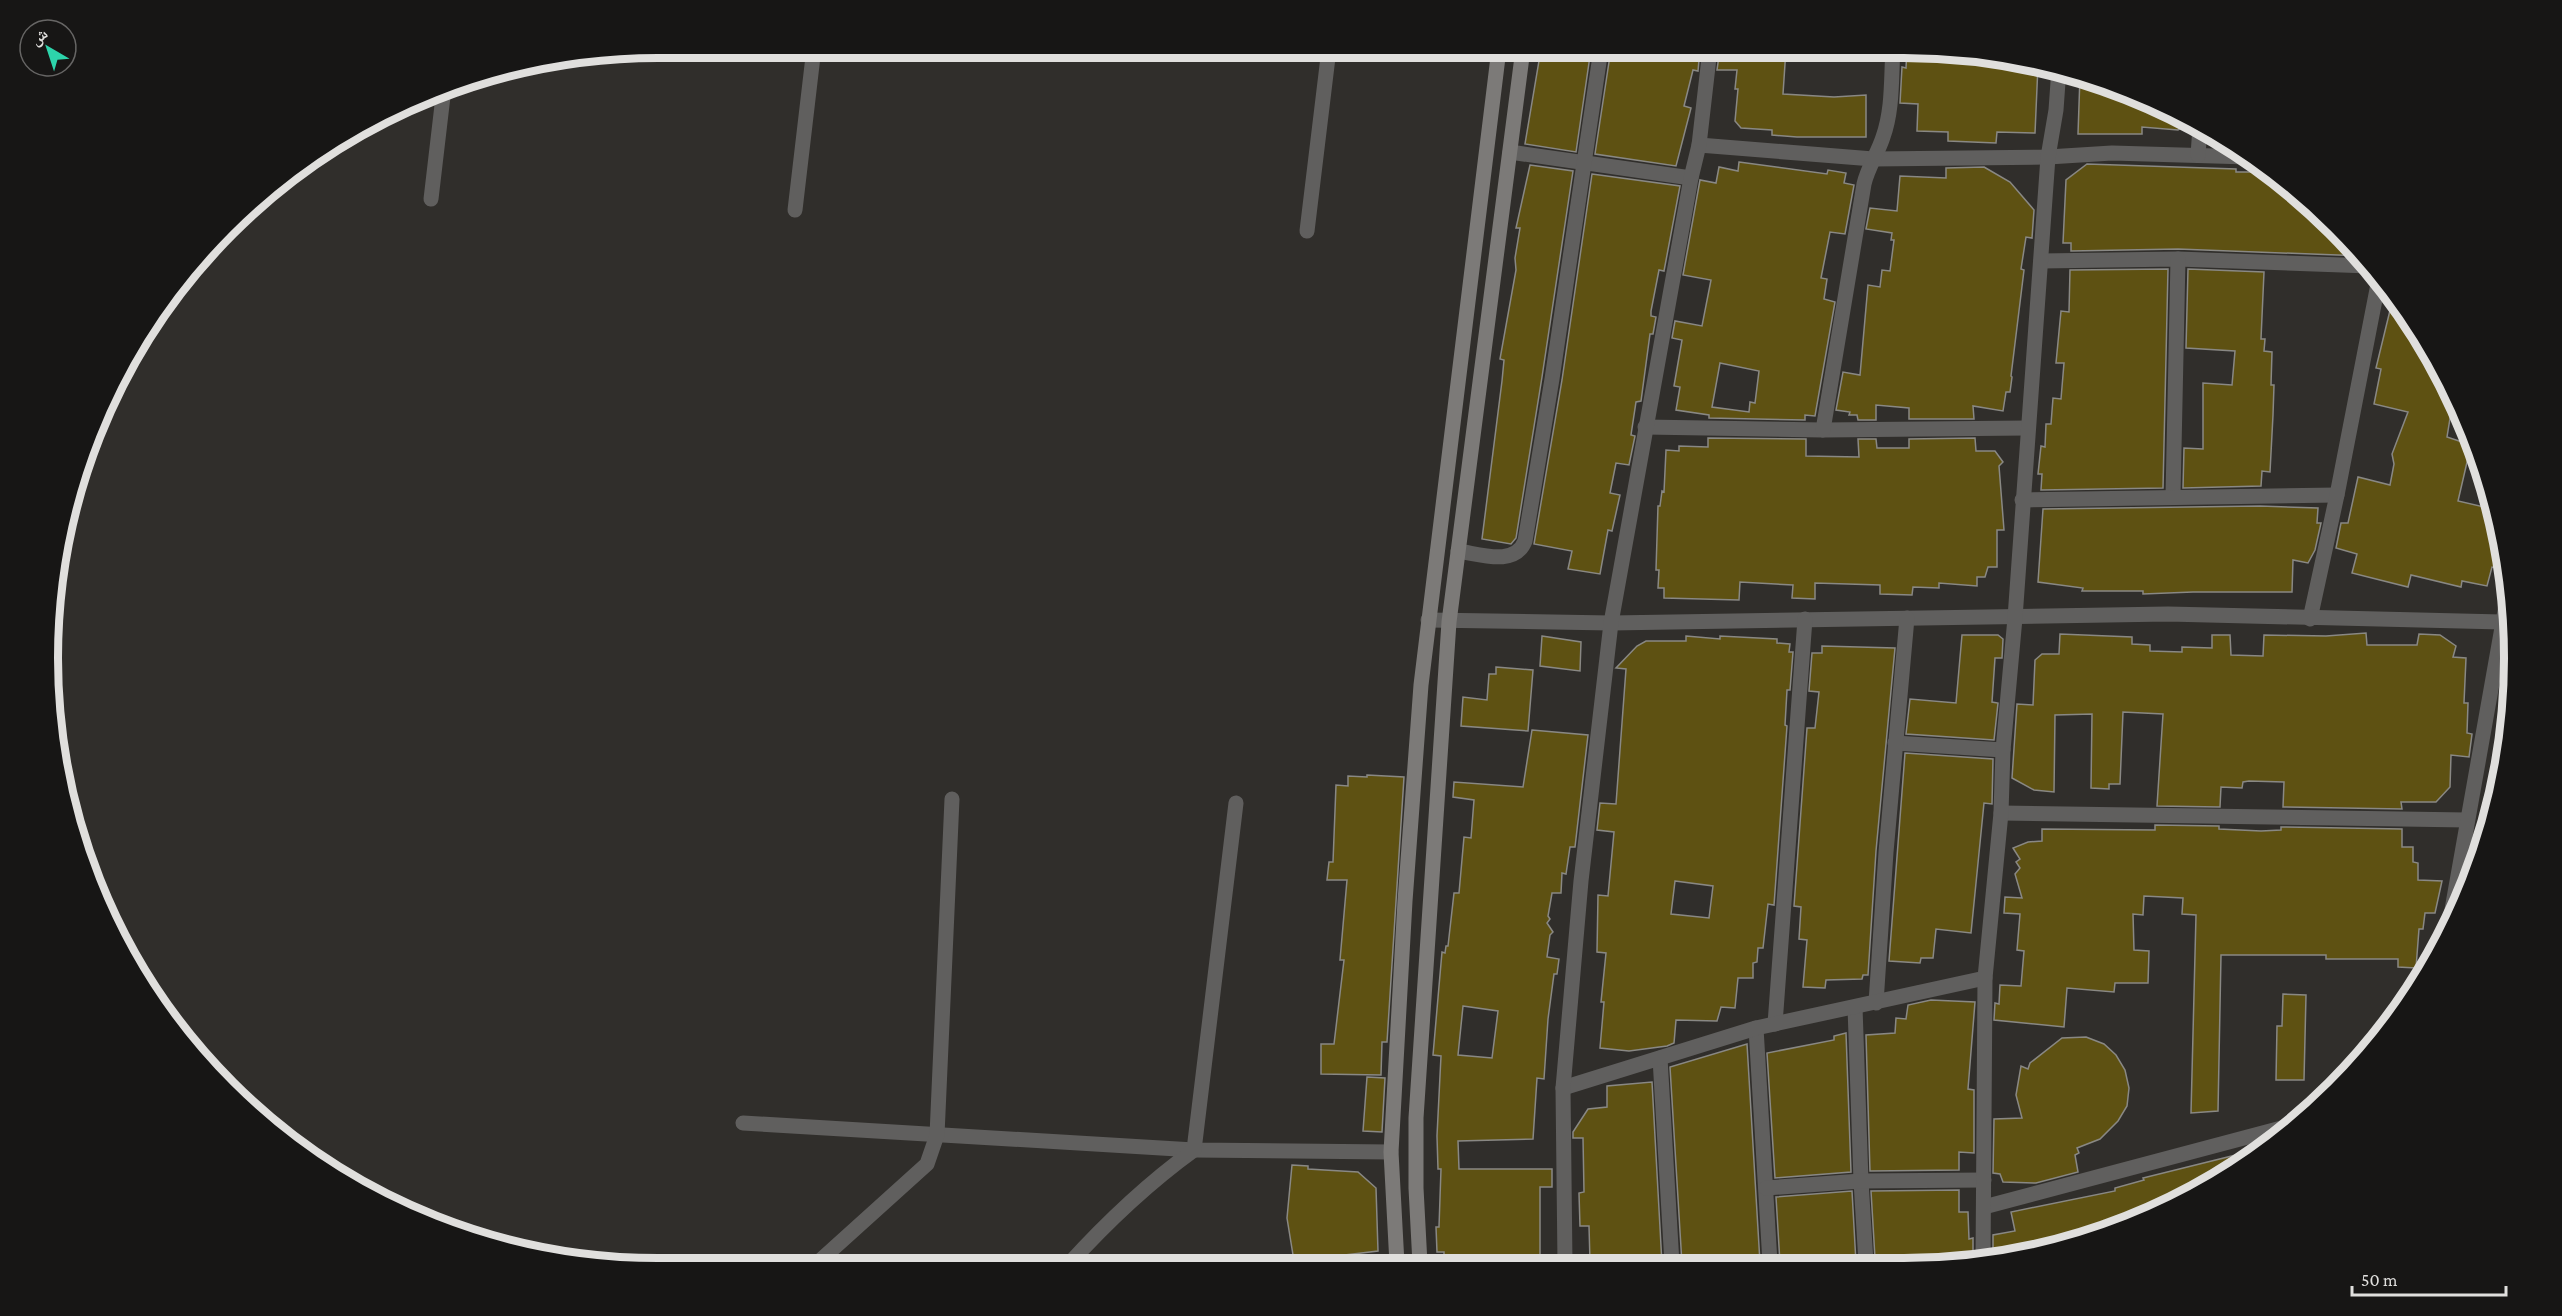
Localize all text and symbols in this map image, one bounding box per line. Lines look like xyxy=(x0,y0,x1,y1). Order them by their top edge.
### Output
north arrow xyxy=(18,18,78,78)
text: ش xyxy=(27,25,51,49)
scale bar xyxy=(2352,1259,2506,1297)
text: 50 m xyxy=(2361,1270,2398,1290)

